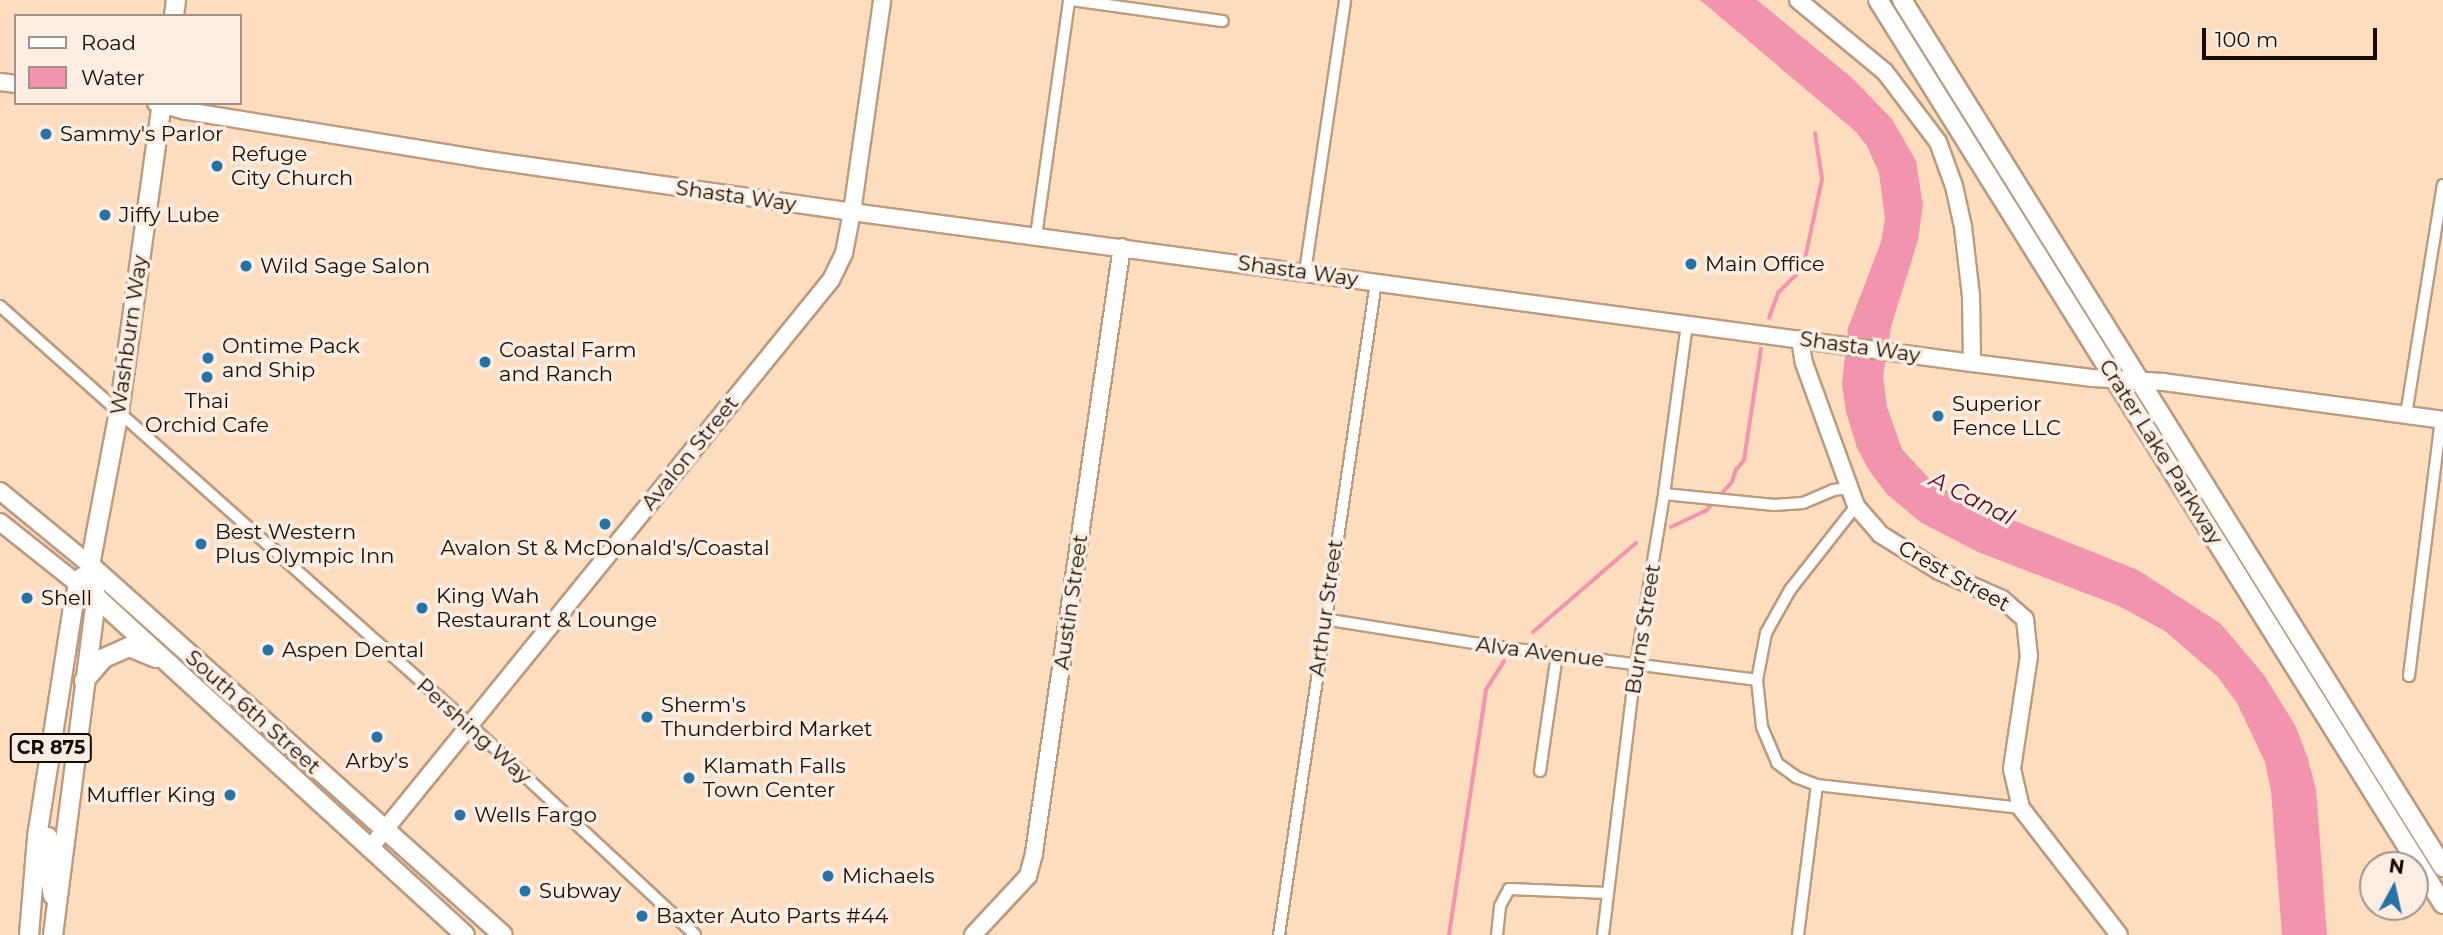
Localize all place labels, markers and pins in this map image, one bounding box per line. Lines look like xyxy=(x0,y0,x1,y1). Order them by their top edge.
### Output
place label: Sammy's Parlor xyxy=(60,121,223,147)
marker: Sammy's Parlor xyxy=(38,126,54,142)
place label: Refuge City Church xyxy=(231,141,353,191)
marker: Refuge City Church xyxy=(209,158,225,174)
place label: Jiffy Lube xyxy=(119,202,219,228)
marker: Jiffy Lube xyxy=(97,207,113,223)
place label: Main Office xyxy=(1705,251,1825,277)
place label: Wild Sage Salon xyxy=(260,253,430,279)
marker: Main Office xyxy=(1683,256,1699,272)
marker: Wild Sage Salon xyxy=(238,258,254,274)
place label: Ontime Pack and Ship xyxy=(222,333,360,383)
place label: Coastal Farm and Ranch xyxy=(499,337,637,387)
marker: Ontime Pack and Ship xyxy=(200,350,216,366)
marker: Coastal Farm and Ranch xyxy=(477,354,493,370)
marker: Thai Orchid Cafe xyxy=(199,369,215,385)
place label: Thai Orchid Cafe xyxy=(145,388,269,438)
place label: Superior Fence LLC xyxy=(1952,391,2061,441)
marker: Superior Fence LLC xyxy=(1930,408,1946,424)
marker: Avalon St & McDonald's/Coastal xyxy=(597,516,613,532)
place label: Best Western Plus Olympic Inn xyxy=(215,519,394,569)
place label: Avalon St & McDonald's/Coastal xyxy=(440,535,770,561)
marker: Best Western Plus Olympic Inn xyxy=(193,536,209,552)
place label: King Wah Restaurant & Lounge xyxy=(436,583,657,633)
place label: Shell xyxy=(41,585,92,611)
marker: Shell xyxy=(19,590,35,606)
marker: King Wah Restaurant & Lounge xyxy=(414,600,430,616)
place label: Aspen Dental xyxy=(282,637,424,663)
marker: Aspen Dental xyxy=(260,642,276,658)
place label: Sherm's Thunderbird Market xyxy=(661,692,873,742)
marker: Sherm's Thunderbird Market xyxy=(639,709,655,725)
marker: Arby's xyxy=(369,729,385,745)
place label: Arby's xyxy=(345,748,409,774)
place label: Klamath Falls Town Center xyxy=(703,753,846,803)
marker: Klamath Falls Town Center xyxy=(681,770,697,786)
place label: Muffler King xyxy=(86,782,216,808)
marker: Muffler King xyxy=(222,787,238,803)
place label: Wells Fargo xyxy=(474,802,597,828)
marker: Wells Fargo xyxy=(452,807,468,823)
place label: Michaels xyxy=(842,863,935,889)
marker: Michaels xyxy=(820,868,836,884)
place label: Subway xyxy=(539,878,621,904)
marker: Subway xyxy=(517,883,533,899)
place label: Baxter Auto Parts #44 xyxy=(656,903,888,929)
marker: Baxter Auto Parts #44 xyxy=(634,908,650,924)

